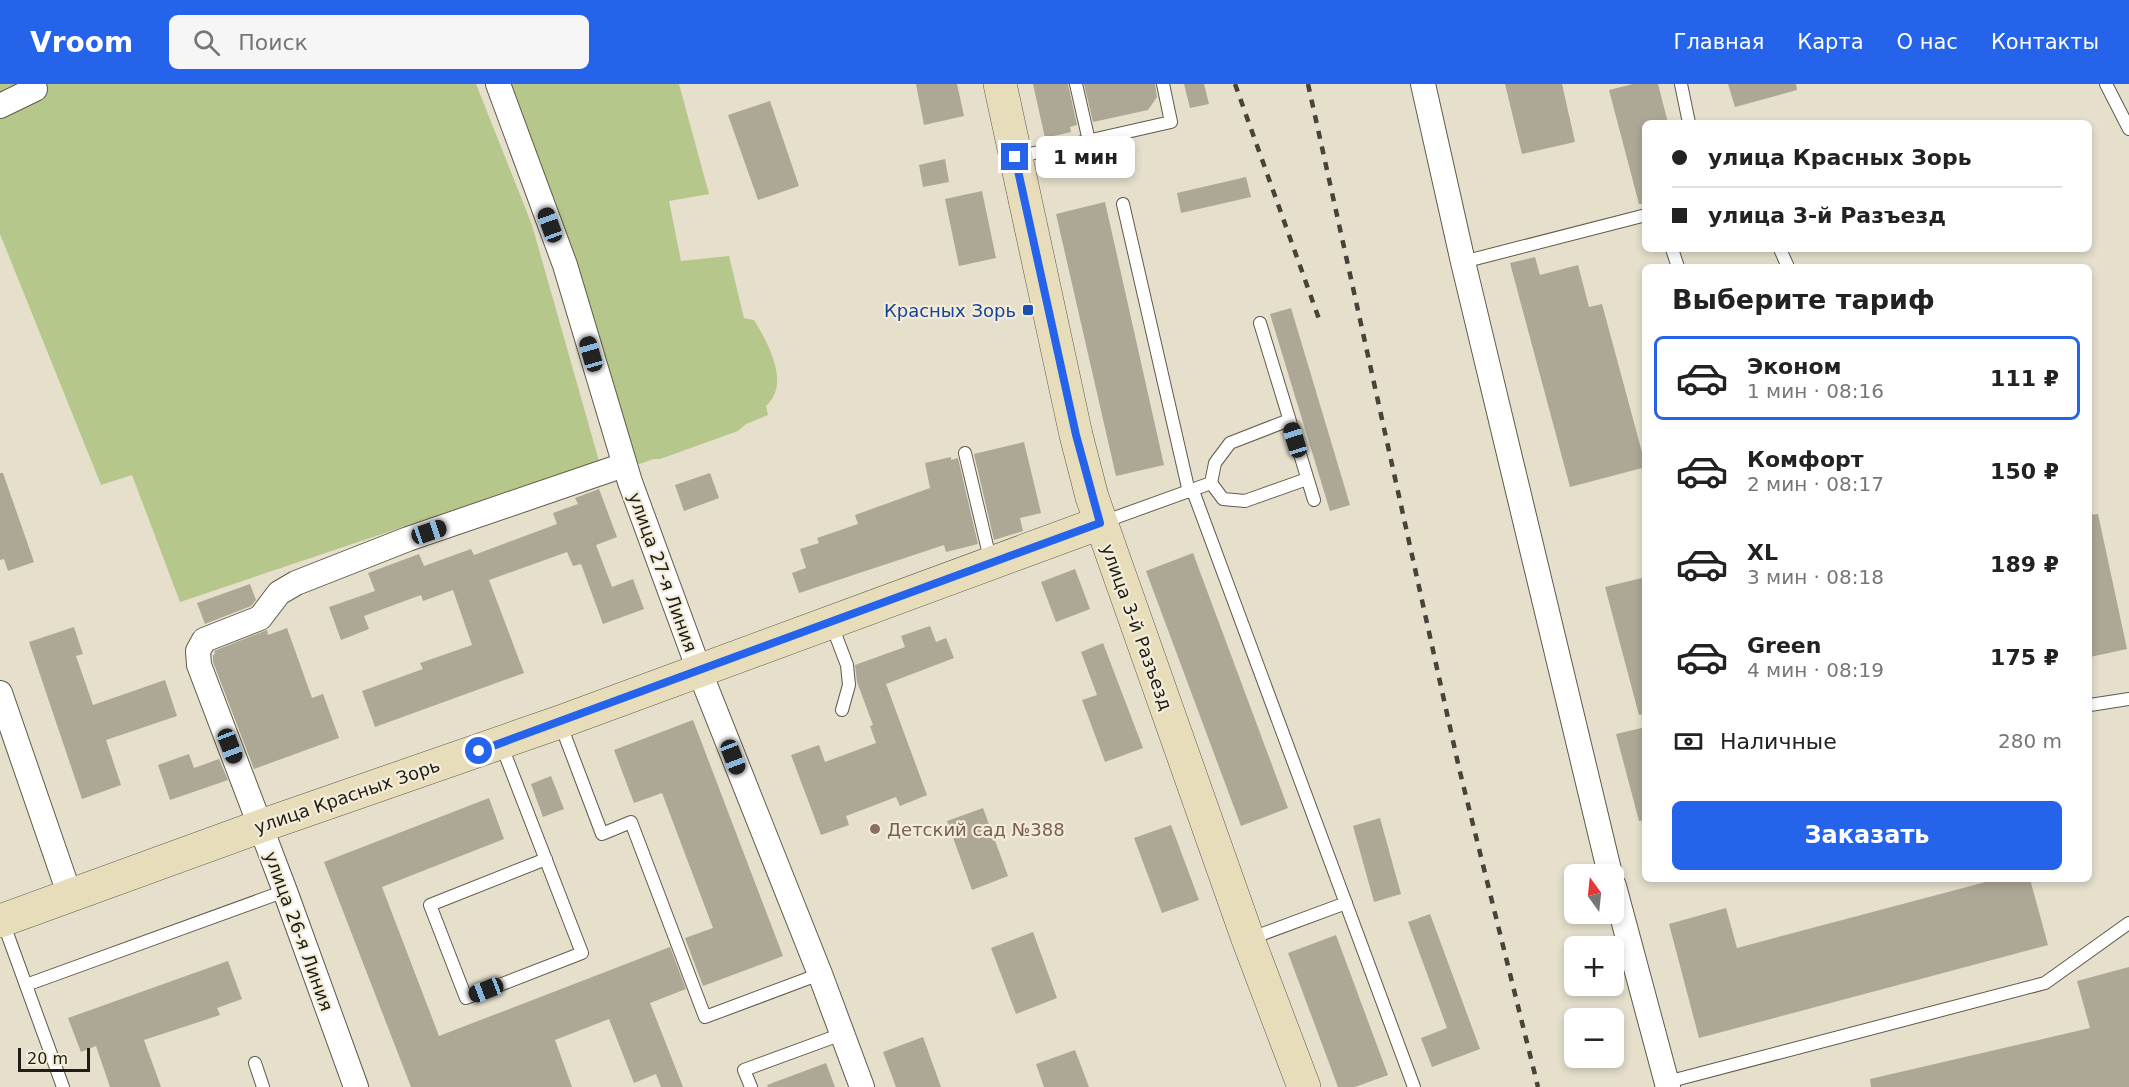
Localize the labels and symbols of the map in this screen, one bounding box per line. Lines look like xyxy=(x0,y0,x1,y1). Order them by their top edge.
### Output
callout: 1 мин xyxy=(1036,136,1135,178)
route end xyxy=(1001,143,1028,170)
car xyxy=(535,205,565,245)
place label: Красных Зорь xyxy=(884,300,1016,321)
marker: Красных Зорь xyxy=(1021,303,1035,317)
car xyxy=(577,334,605,374)
car xyxy=(1281,420,1309,460)
street label: улица 27-я Линия xyxy=(624,489,702,655)
car xyxy=(409,518,449,546)
street label: улица 3-й Разъезд xyxy=(1097,541,1177,713)
car xyxy=(215,726,245,766)
route start xyxy=(465,737,492,764)
car xyxy=(718,737,748,777)
street label: улица Красных Зорь xyxy=(251,754,443,838)
place label: Детский сад №388 xyxy=(887,819,1065,840)
marker: Детский сад №388 xyxy=(868,822,882,836)
street label: улица 26-я Линия xyxy=(260,848,338,1014)
north arrow xyxy=(1564,864,1624,924)
car xyxy=(466,975,506,1005)
scale bar xyxy=(18,1045,90,1072)

